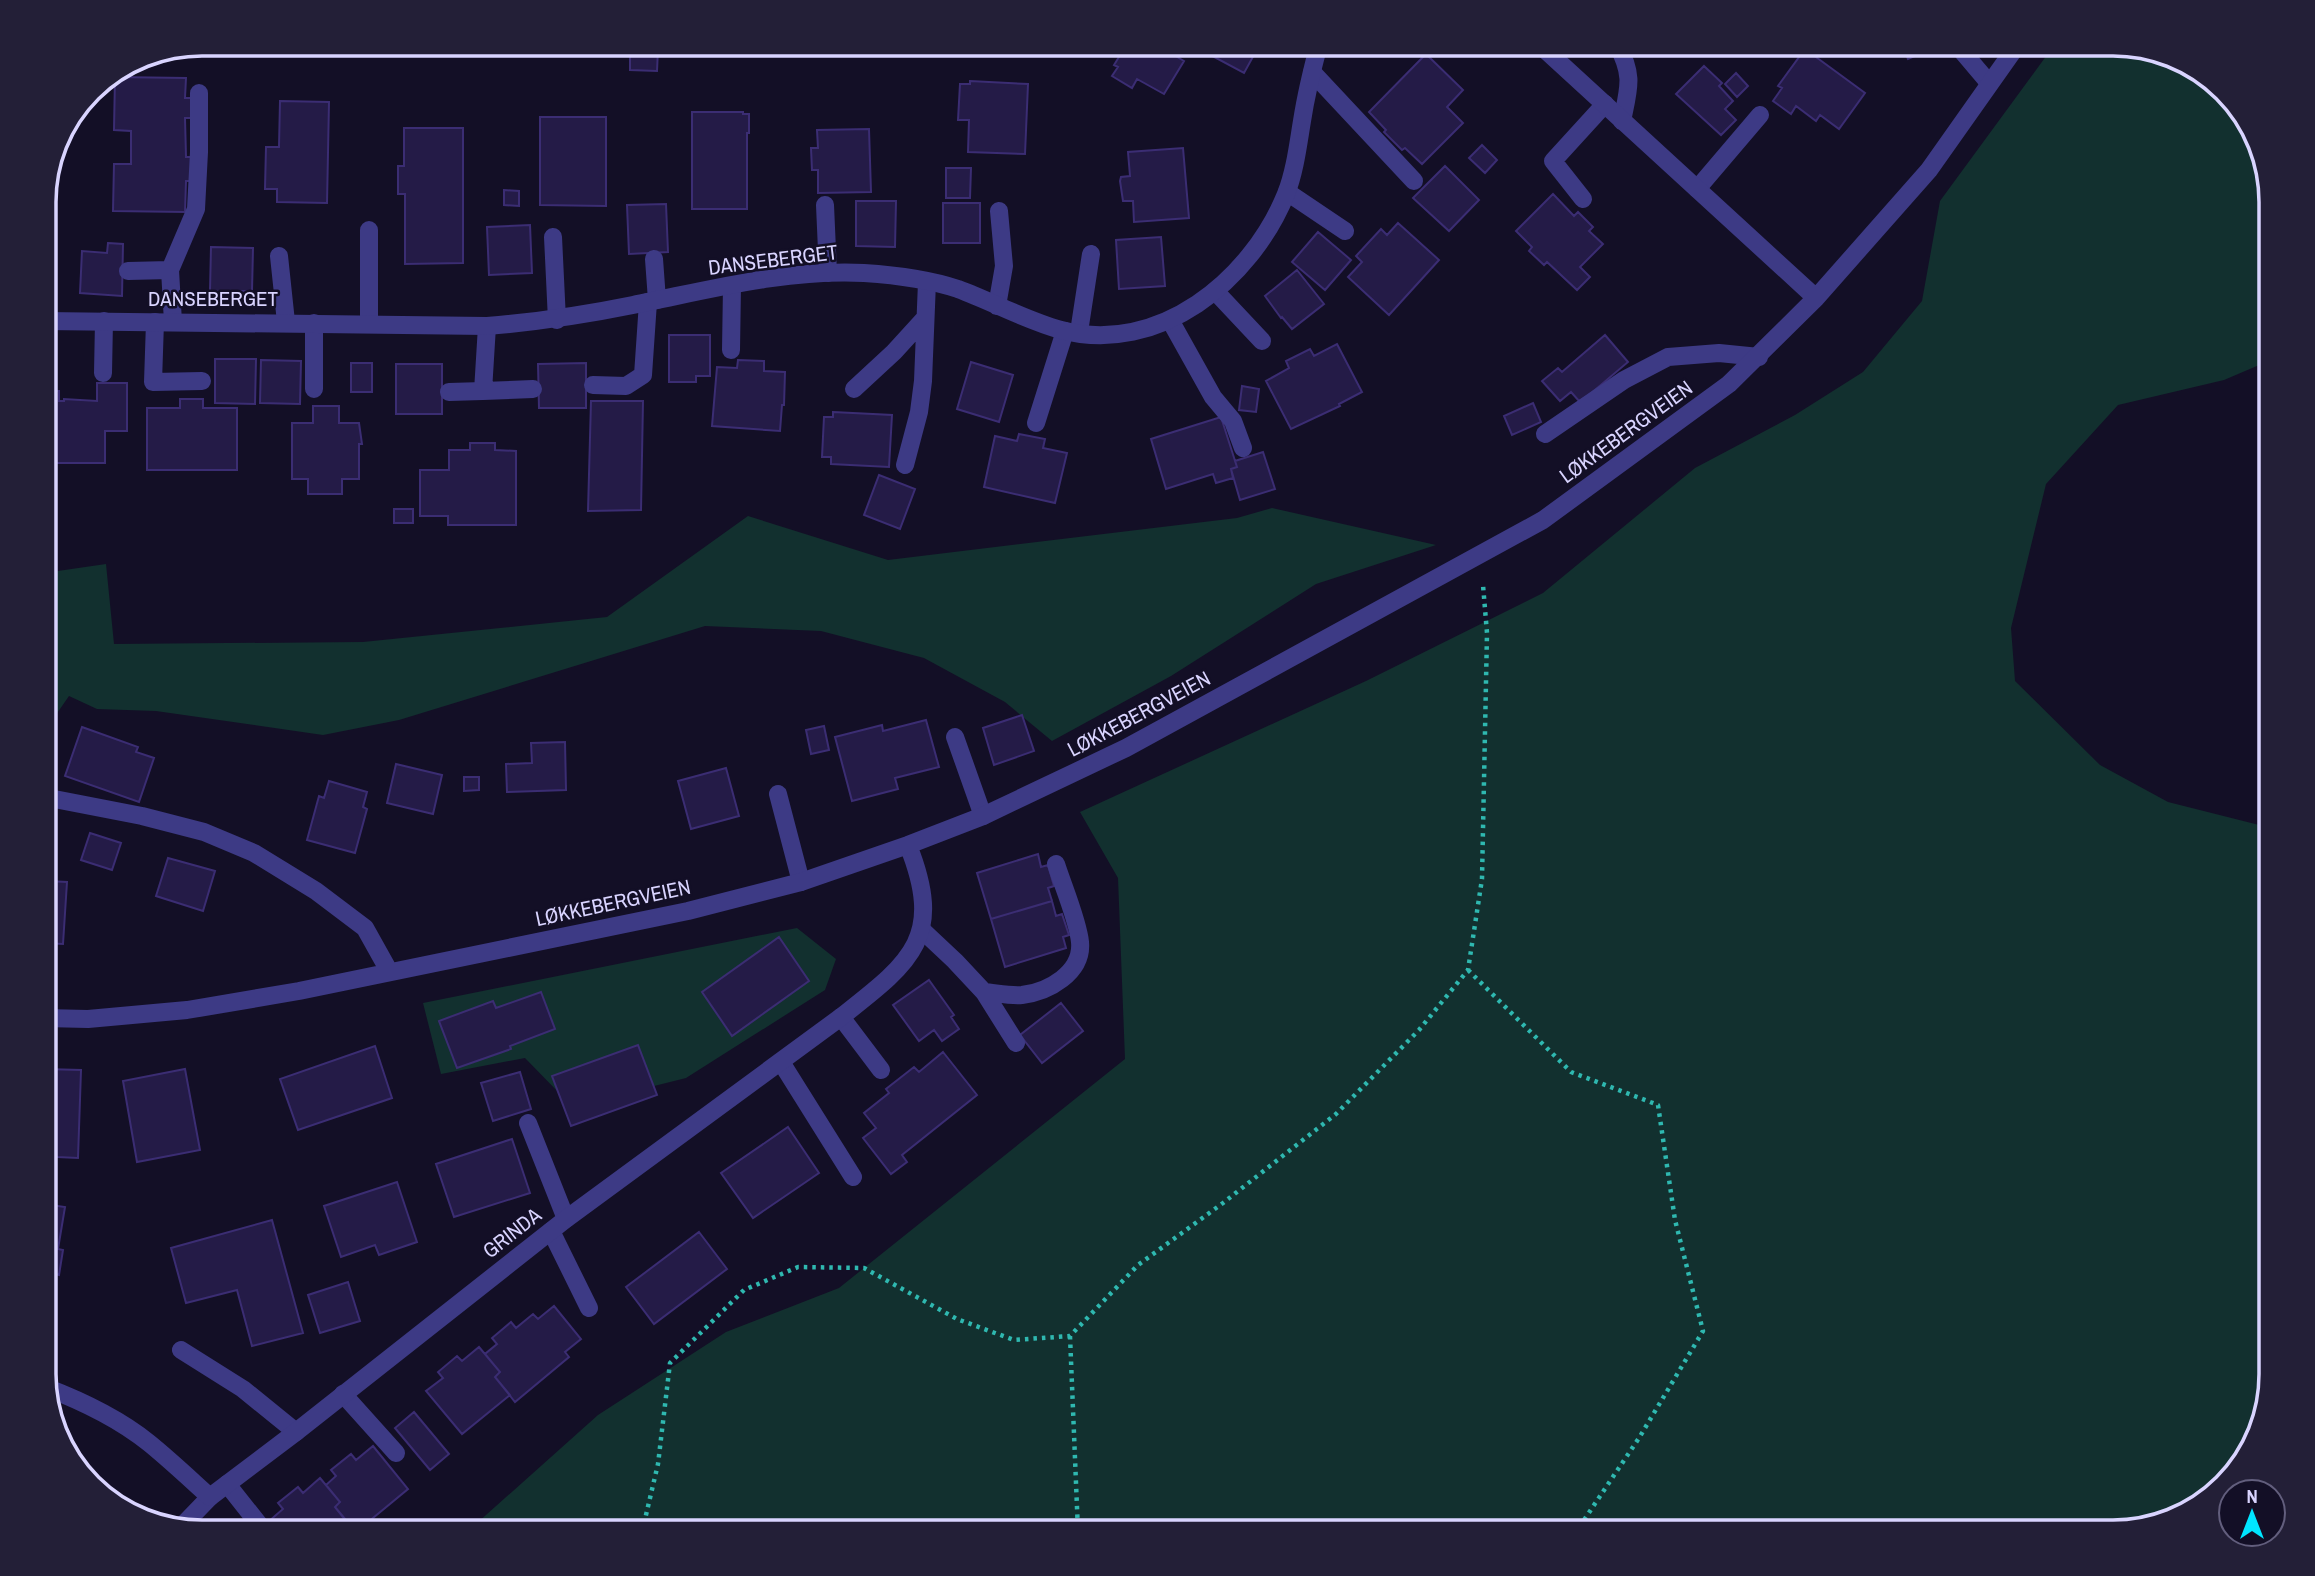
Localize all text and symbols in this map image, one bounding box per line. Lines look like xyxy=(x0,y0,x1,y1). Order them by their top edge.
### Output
street label: DANSEBERGET xyxy=(707,237,840,282)
street label: DANSEBERGET xyxy=(148,284,279,313)
street label: LØKKEBERGVEIEN xyxy=(1553,373,1698,490)
street label: LØKKEBERGVEIEN xyxy=(1062,664,1215,763)
street label: LØKKEBERGVEIEN xyxy=(533,872,693,933)
street label: GRINDA xyxy=(476,1200,547,1265)
north arrow xyxy=(2217,1478,2287,1548)
text: N xyxy=(2246,1483,2258,1509)

